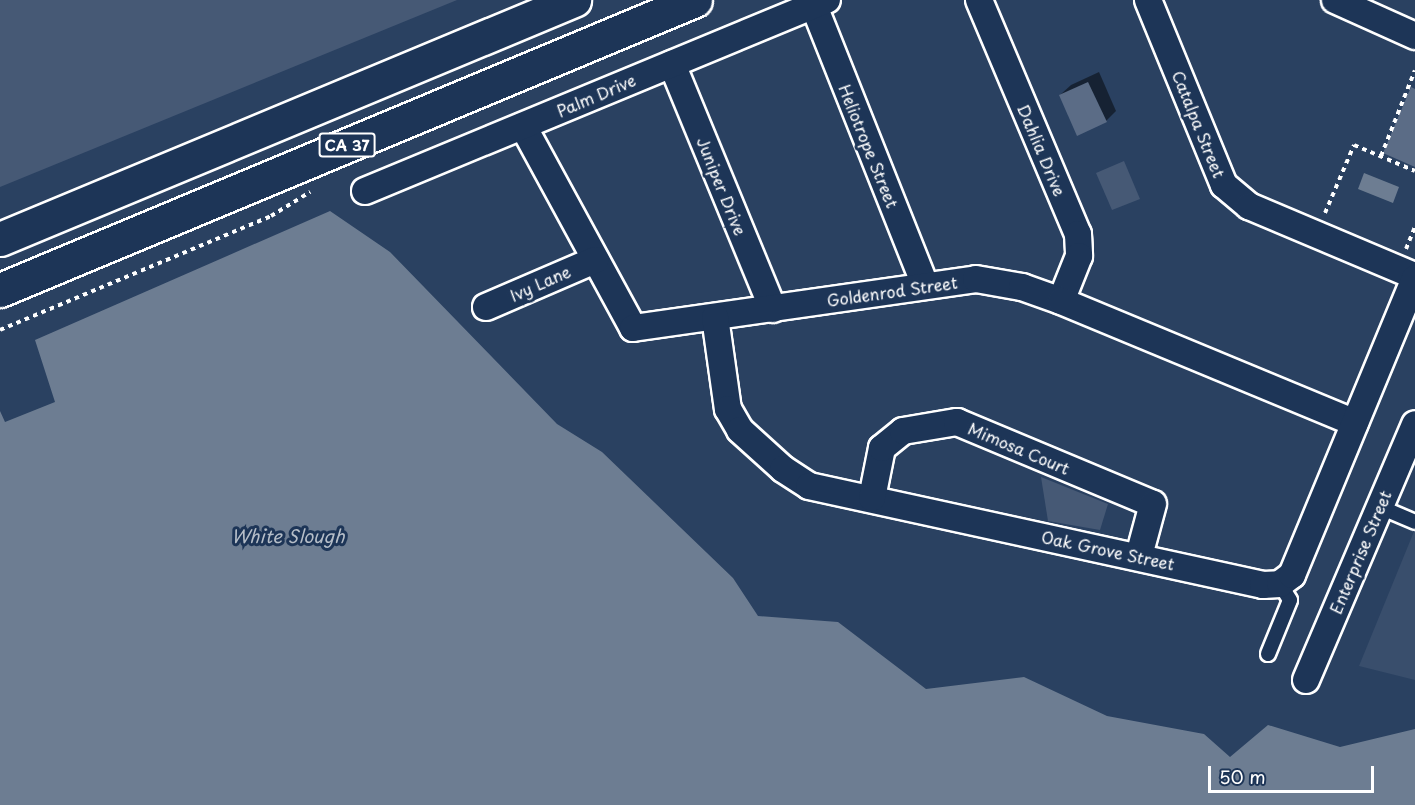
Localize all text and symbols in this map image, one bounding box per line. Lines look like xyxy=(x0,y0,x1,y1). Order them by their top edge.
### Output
street label: Catalpa Street xyxy=(1169,67,1229,181)
street label: Palm Drive xyxy=(553,70,639,120)
street label: Heliotrope Street xyxy=(835,81,903,211)
street label: Dahlia Drive xyxy=(1014,101,1070,199)
road number: CA 37 xyxy=(317,133,377,157)
street label: Juniper Drive xyxy=(693,134,751,238)
street label: Ivy Lane xyxy=(507,261,573,305)
street label: Goldenrod Street xyxy=(825,272,959,310)
street label: Mimosa Court xyxy=(965,418,1073,478)
street label: Enterprise Street xyxy=(1325,488,1395,616)
water label: White Slough xyxy=(231,525,345,547)
street label: Oak Grove Street xyxy=(1039,526,1177,574)
scale bar xyxy=(1211,754,1378,792)
text: 50 m xyxy=(1219,763,1266,790)

